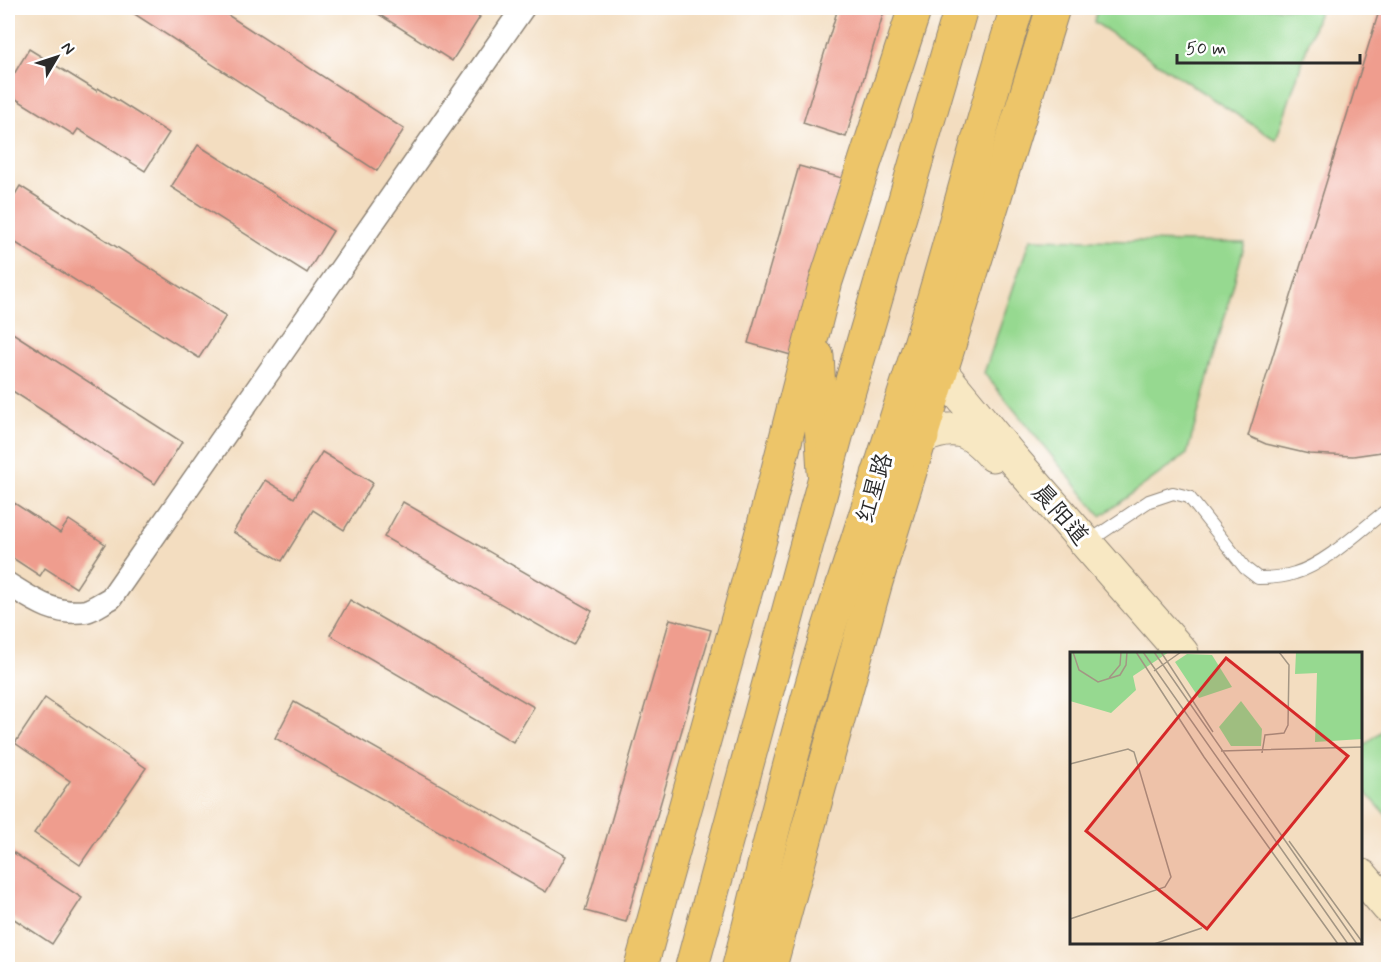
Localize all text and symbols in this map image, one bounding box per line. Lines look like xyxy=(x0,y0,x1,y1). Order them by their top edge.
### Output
north arrow xyxy=(27,27,87,87)
scale bar xyxy=(1177,27,1360,65)
text: 50 m xyxy=(1186,37,1226,61)
text: N xyxy=(56,38,79,59)
street label: 红星路 xyxy=(850,449,901,527)
street label: 晨阳道 xyxy=(1025,478,1095,552)
inset map xyxy=(1070,652,1363,944)

